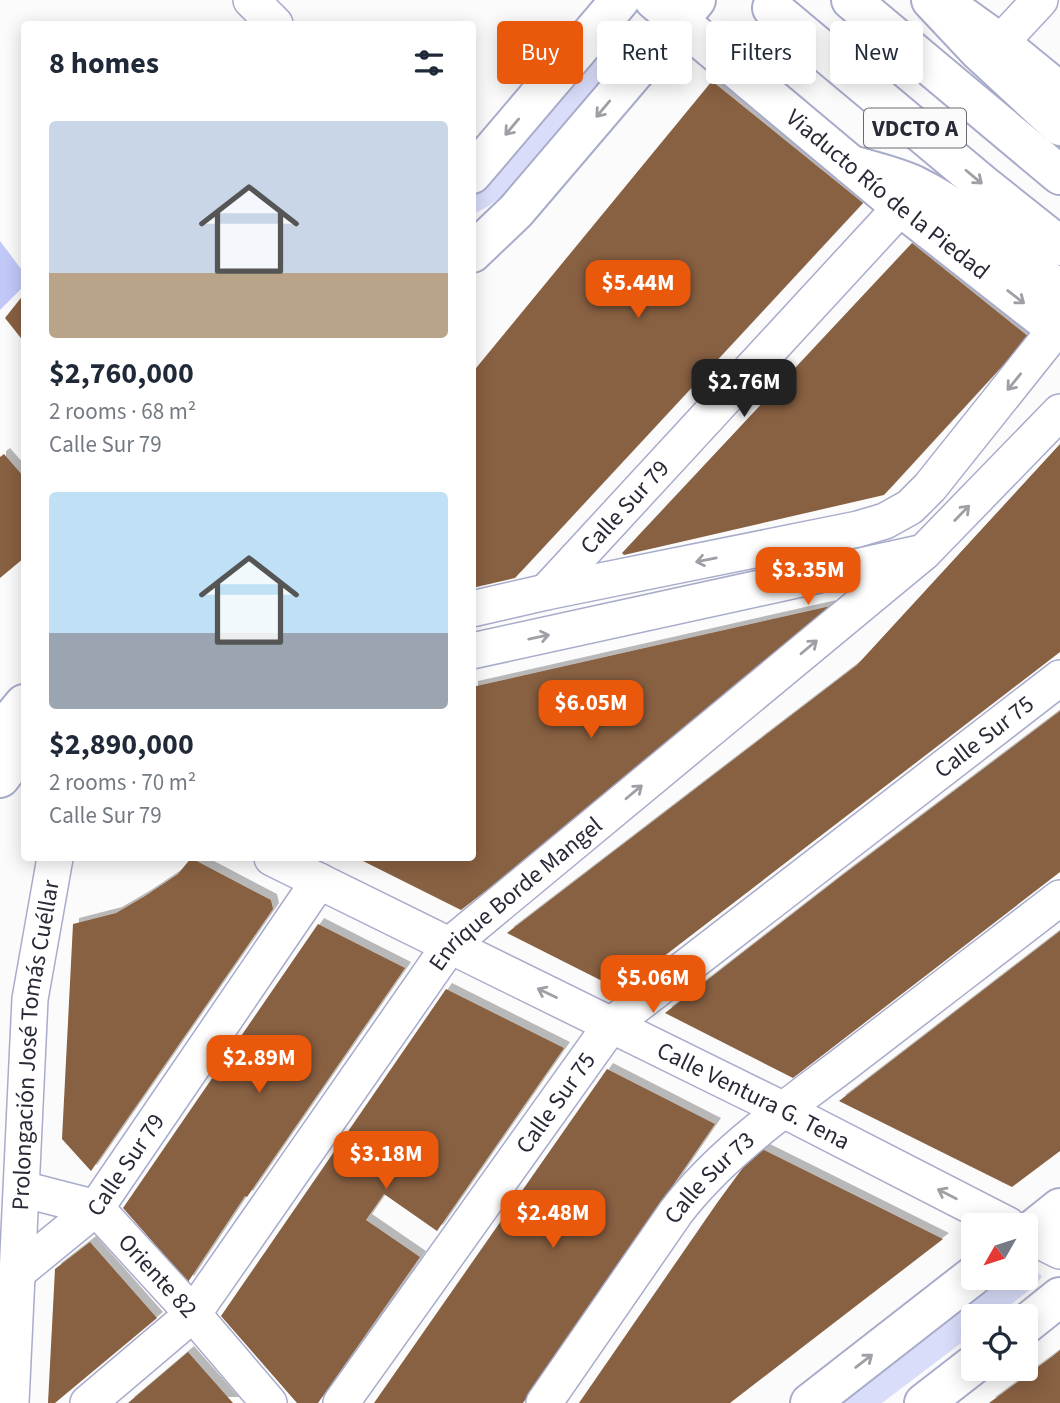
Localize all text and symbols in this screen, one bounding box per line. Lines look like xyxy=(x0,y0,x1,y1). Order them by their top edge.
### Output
chip: Buy xyxy=(497,21,583,84)
chip: Rent xyxy=(597,21,692,84)
chip: Filters xyxy=(706,21,816,84)
chip: New xyxy=(830,21,923,84)
text: 8 homes xyxy=(49,42,159,85)
icon: filters xyxy=(410,44,448,82)
one-way arrow xyxy=(595,100,611,118)
street label: Viaducto Río de la Piedad xyxy=(778,101,997,288)
road number: VDCTO A xyxy=(864,108,966,148)
one-way arrow xyxy=(504,117,520,135)
icon: home xyxy=(186,166,312,292)
one-way arrow xyxy=(965,169,983,185)
pin: $5.44M xyxy=(581,260,695,320)
text: $5.44M xyxy=(601,266,675,299)
one-way arrow xyxy=(1006,289,1024,304)
text: $2,760,000 xyxy=(49,352,194,395)
pin: $2.76M xyxy=(687,360,801,419)
text: $2.76M xyxy=(707,365,781,398)
one-way arrow xyxy=(1006,372,1021,391)
text: 2 rooms · 68 m² xyxy=(49,395,196,428)
text: Calle Sur 79 xyxy=(49,428,162,461)
street label: Calle Sur 79 xyxy=(572,452,678,562)
one-way arrow xyxy=(953,505,970,522)
icon: home xyxy=(186,537,312,663)
pin: $3.35M xyxy=(751,548,865,607)
one-way arrow xyxy=(695,553,718,567)
text: $3.35M xyxy=(771,553,845,586)
one-way arrow xyxy=(527,629,550,643)
one-way arrow xyxy=(800,639,818,655)
pin: $6.05M xyxy=(534,680,648,740)
text: $6.05M xyxy=(554,686,628,719)
street label: Calle Sur 75 xyxy=(927,687,1042,787)
text: $2,890,000 xyxy=(49,723,194,766)
text: 2 rooms · 70 m² xyxy=(49,766,196,799)
one-way arrow xyxy=(625,785,643,800)
text: Calle Sur 79 xyxy=(49,799,162,832)
street label: Enrique Borde Mangel xyxy=(420,809,610,978)
street label: Prolongación José Tomás Cuéllar xyxy=(3,877,69,1211)
pin: $5.06M xyxy=(596,956,710,1015)
text: $5.06M xyxy=(616,961,690,994)
one-way arrow xyxy=(537,986,558,1000)
street label: Calle Ventura G. Tena xyxy=(651,1033,856,1159)
pin: $2.89M xyxy=(202,1036,316,1095)
text: $2.89M xyxy=(222,1041,296,1074)
street label: Calle Sur 75 xyxy=(507,1045,604,1161)
street label: Calle Sur 79 xyxy=(78,1107,173,1224)
street label: Calle Sur 73 xyxy=(656,1123,762,1231)
pin: $3.18M xyxy=(329,1132,443,1191)
text: $3.18M xyxy=(349,1137,423,1170)
one-way arrow xyxy=(938,1187,958,1201)
pin: $2.48M xyxy=(496,1190,610,1250)
text: $2.48M xyxy=(516,1196,590,1229)
north arrow xyxy=(961,1213,1038,1290)
map controls xyxy=(961,1213,1038,1381)
street label: Oriente 82 xyxy=(110,1226,205,1326)
button: locate xyxy=(961,1304,1038,1381)
one-way arrow xyxy=(854,1353,872,1369)

